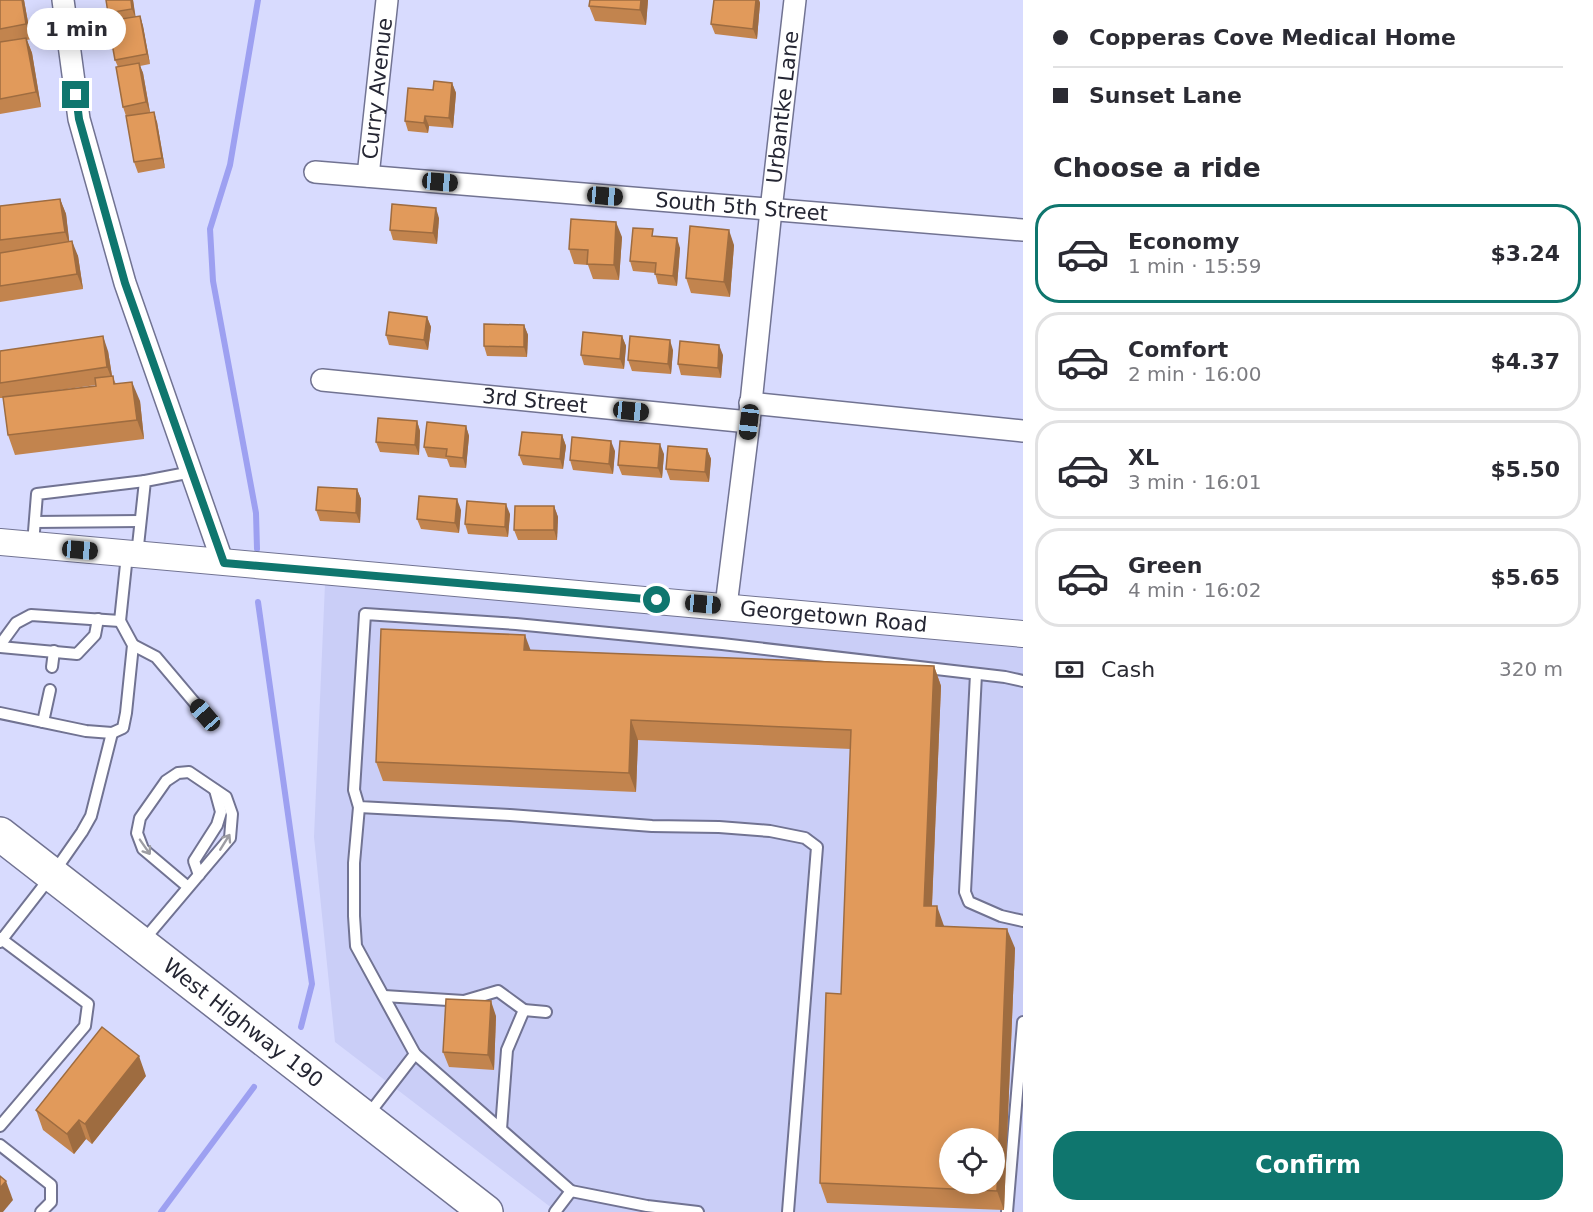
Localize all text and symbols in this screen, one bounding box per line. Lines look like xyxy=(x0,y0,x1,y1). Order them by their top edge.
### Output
callout: 1 min xyxy=(26,8,125,50)
text: 1 min xyxy=(45,17,108,41)
street label: Curry Avenue xyxy=(358,17,397,160)
text: Copperas Cove Medical Home xyxy=(1089,25,1456,50)
street label: Urbantke Lane xyxy=(762,30,803,185)
route end xyxy=(62,81,89,108)
text: Sunset Lane xyxy=(1089,83,1242,108)
text: Choose a ride xyxy=(1053,152,1261,183)
car xyxy=(421,171,459,193)
car xyxy=(586,185,624,207)
street label: South 5th Street xyxy=(654,188,829,226)
icon: car xyxy=(1056,227,1110,281)
text: Economy xyxy=(1128,229,1239,254)
text: $3.24 xyxy=(1490,241,1560,266)
text: 1 min · 15:59 xyxy=(1128,254,1262,278)
icon: car xyxy=(1056,335,1110,389)
text: Comfort xyxy=(1128,337,1228,362)
text: $4.37 xyxy=(1490,349,1560,374)
text: 2 min · 16:00 xyxy=(1128,362,1262,386)
street label: 3rd Street xyxy=(481,384,589,418)
car xyxy=(612,400,650,422)
car xyxy=(738,403,760,441)
icon: car xyxy=(1056,443,1110,497)
text: XL xyxy=(1128,445,1159,470)
text: $5.50 xyxy=(1490,457,1560,482)
text: 3 min · 16:01 xyxy=(1128,470,1262,494)
car xyxy=(61,539,99,561)
icon: car xyxy=(1056,551,1110,605)
text: Green xyxy=(1128,553,1202,578)
text: $5.65 xyxy=(1490,565,1560,590)
text: 4 min · 16:02 xyxy=(1128,578,1262,602)
route start xyxy=(643,586,670,613)
car xyxy=(684,593,722,615)
street label: Georgetown Road xyxy=(739,596,928,637)
icon: cash xyxy=(1053,653,1086,686)
text: Cash xyxy=(1101,657,1155,682)
text: 320 m xyxy=(1499,657,1563,681)
car xyxy=(186,696,224,734)
one-way arrow xyxy=(218,833,231,850)
one-way arrow xyxy=(139,839,151,855)
street label: West Highway 190 xyxy=(158,953,328,1093)
map controls xyxy=(939,1128,1005,1194)
button: locate xyxy=(939,1128,1005,1194)
button: Confirm xyxy=(1053,1131,1563,1200)

